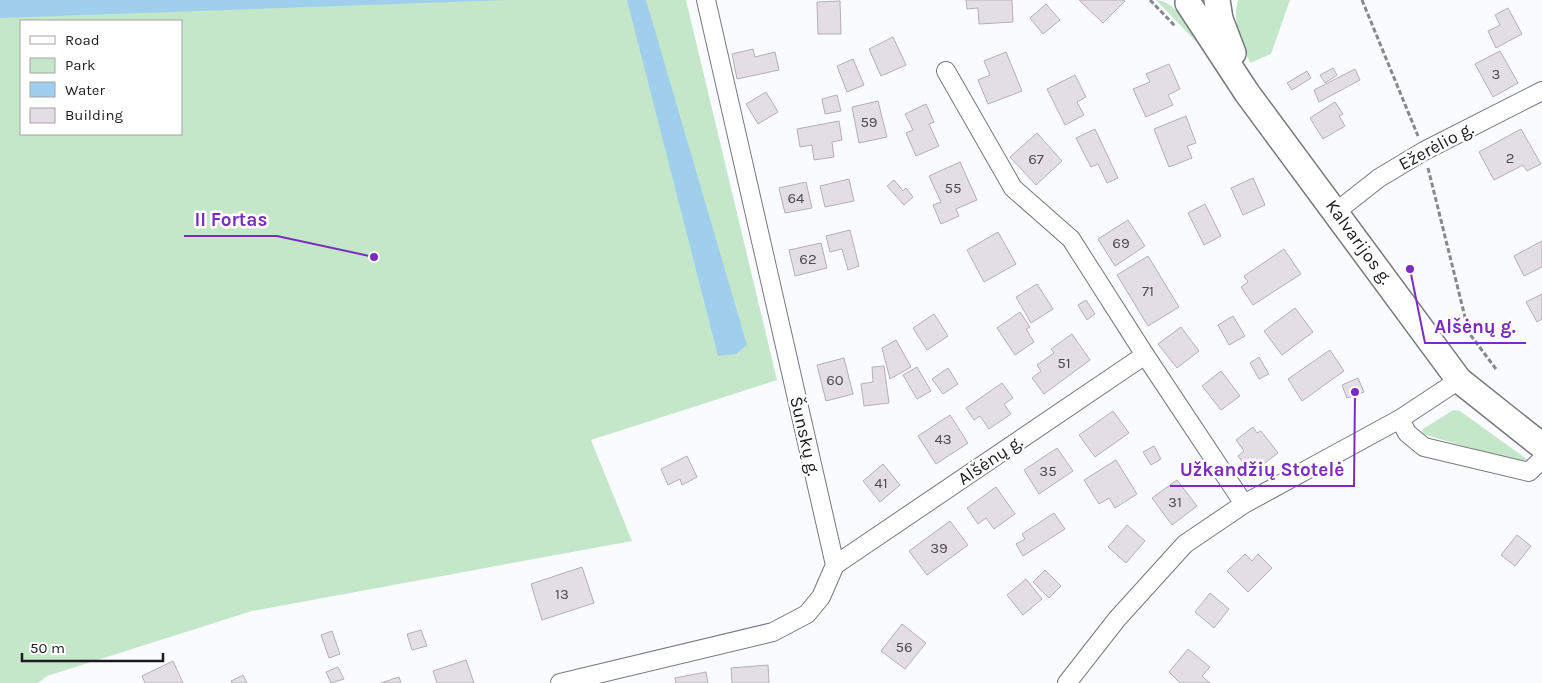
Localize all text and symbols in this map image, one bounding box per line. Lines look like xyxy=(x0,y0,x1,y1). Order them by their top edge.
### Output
legend xyxy=(20,20,182,135)
text: Road xyxy=(65,31,100,49)
text: Park xyxy=(65,56,95,74)
house number: 3 xyxy=(1492,65,1500,83)
text: Water xyxy=(65,81,106,99)
text: Building xyxy=(65,106,123,124)
house number: 59 xyxy=(860,113,878,131)
street label: Ežerėlio g. xyxy=(1395,117,1477,175)
house number: 2 xyxy=(1506,149,1514,167)
house number: 67 xyxy=(1028,150,1044,168)
house number: 55 xyxy=(945,179,961,197)
house number: 64 xyxy=(788,189,805,207)
street label: Kalvarijos g. xyxy=(1321,195,1397,289)
callout: II Fortas xyxy=(184,202,277,236)
text: II Fortas xyxy=(194,209,268,231)
house number: 69 xyxy=(1112,234,1130,252)
house number: 62 xyxy=(799,250,817,268)
house number: 71 xyxy=(1142,282,1154,300)
callout: Alšėnų g. xyxy=(1425,309,1526,343)
text: Alšėnų g. xyxy=(1434,316,1516,338)
house number: 51 xyxy=(1057,354,1071,372)
house number: 60 xyxy=(826,371,844,389)
street label: Šunskų g. xyxy=(785,394,825,478)
house number: 43 xyxy=(934,430,952,448)
street label: Alšėnų g. xyxy=(953,430,1027,490)
callout: Užkandžių Stotelė xyxy=(1170,452,1354,486)
text: Užkandžių Stotelė xyxy=(1180,459,1344,481)
house number: 35 xyxy=(1039,462,1057,480)
house number: 41 xyxy=(874,474,888,492)
house number: 31 xyxy=(1168,493,1182,511)
house number: 39 xyxy=(930,539,948,557)
house number: 13 xyxy=(555,585,569,603)
scale bar xyxy=(22,630,164,662)
house number: 56 xyxy=(895,638,913,656)
text: 50 m xyxy=(30,639,65,657)

